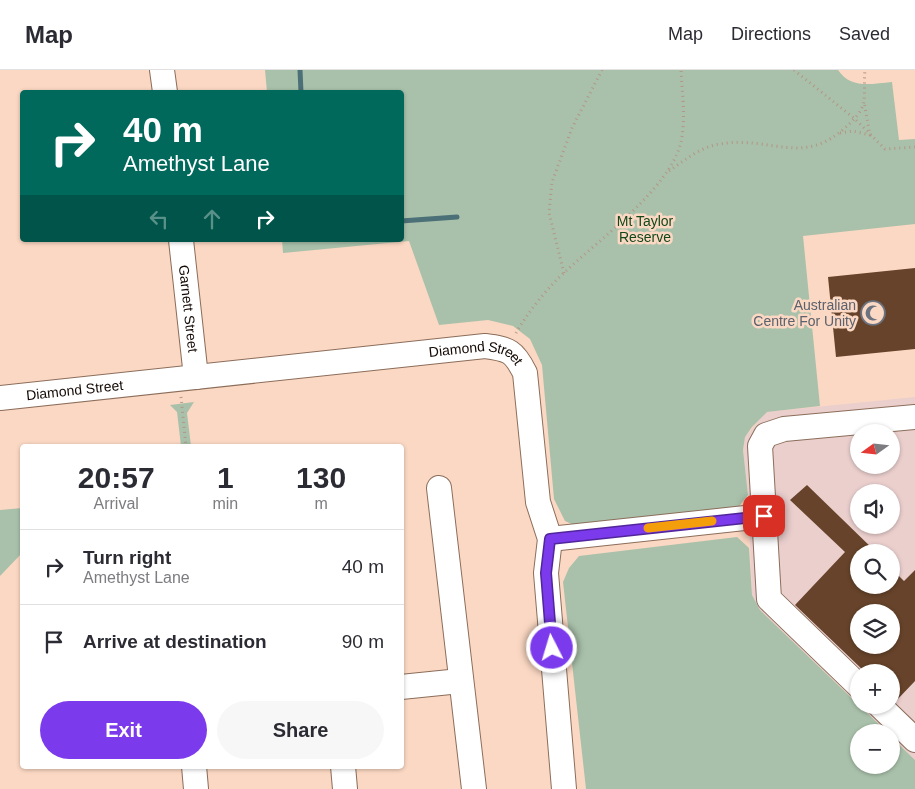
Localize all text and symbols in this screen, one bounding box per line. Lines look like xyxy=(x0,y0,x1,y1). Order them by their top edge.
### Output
text: Map xyxy=(25,21,73,48)
text: Map xyxy=(668,24,703,44)
text: Directions xyxy=(731,24,811,44)
text: Saved xyxy=(839,24,890,44)
icon: right xyxy=(40,110,105,175)
text: 40 m xyxy=(123,110,203,149)
text: Amethyst Lane xyxy=(123,151,270,176)
icon: left xyxy=(145,205,173,233)
icon: ahead xyxy=(198,205,226,233)
icon: right xyxy=(251,205,279,233)
park label: Mt Taylor Reserve xyxy=(617,213,674,245)
street label: Garnett Street xyxy=(176,264,201,353)
place label: Australian Centre For Unity xyxy=(753,297,856,329)
mosque icon: Australian Centre For Unity xyxy=(860,300,886,326)
street label: Diamond Street xyxy=(428,338,527,368)
street label: Diamond Street xyxy=(25,377,124,403)
north arrow xyxy=(850,424,900,474)
map controls xyxy=(850,424,900,774)
text: 20:57 xyxy=(78,461,155,494)
text: 1 xyxy=(217,461,234,494)
text: 130 xyxy=(296,461,346,494)
button: sound xyxy=(850,484,900,534)
text: Arrival xyxy=(94,495,139,512)
text: min xyxy=(212,495,238,512)
text: m xyxy=(314,495,328,512)
pin xyxy=(743,495,785,537)
icon: arrive xyxy=(750,502,778,530)
button: search xyxy=(850,544,900,594)
text: Turn right xyxy=(83,547,171,568)
icon: right xyxy=(40,553,68,581)
text: 40 m xyxy=(342,556,384,577)
text: Amethyst Lane xyxy=(83,569,190,586)
button: layers xyxy=(850,604,900,654)
position arrow xyxy=(525,621,577,673)
icon: arrive xyxy=(40,628,68,656)
text: Arrive at destination xyxy=(83,631,267,652)
text: 90 m xyxy=(342,631,384,652)
button: + xyxy=(850,664,900,714)
button: Exit xyxy=(40,701,207,759)
button: Share xyxy=(217,701,384,759)
button: − xyxy=(850,724,900,774)

